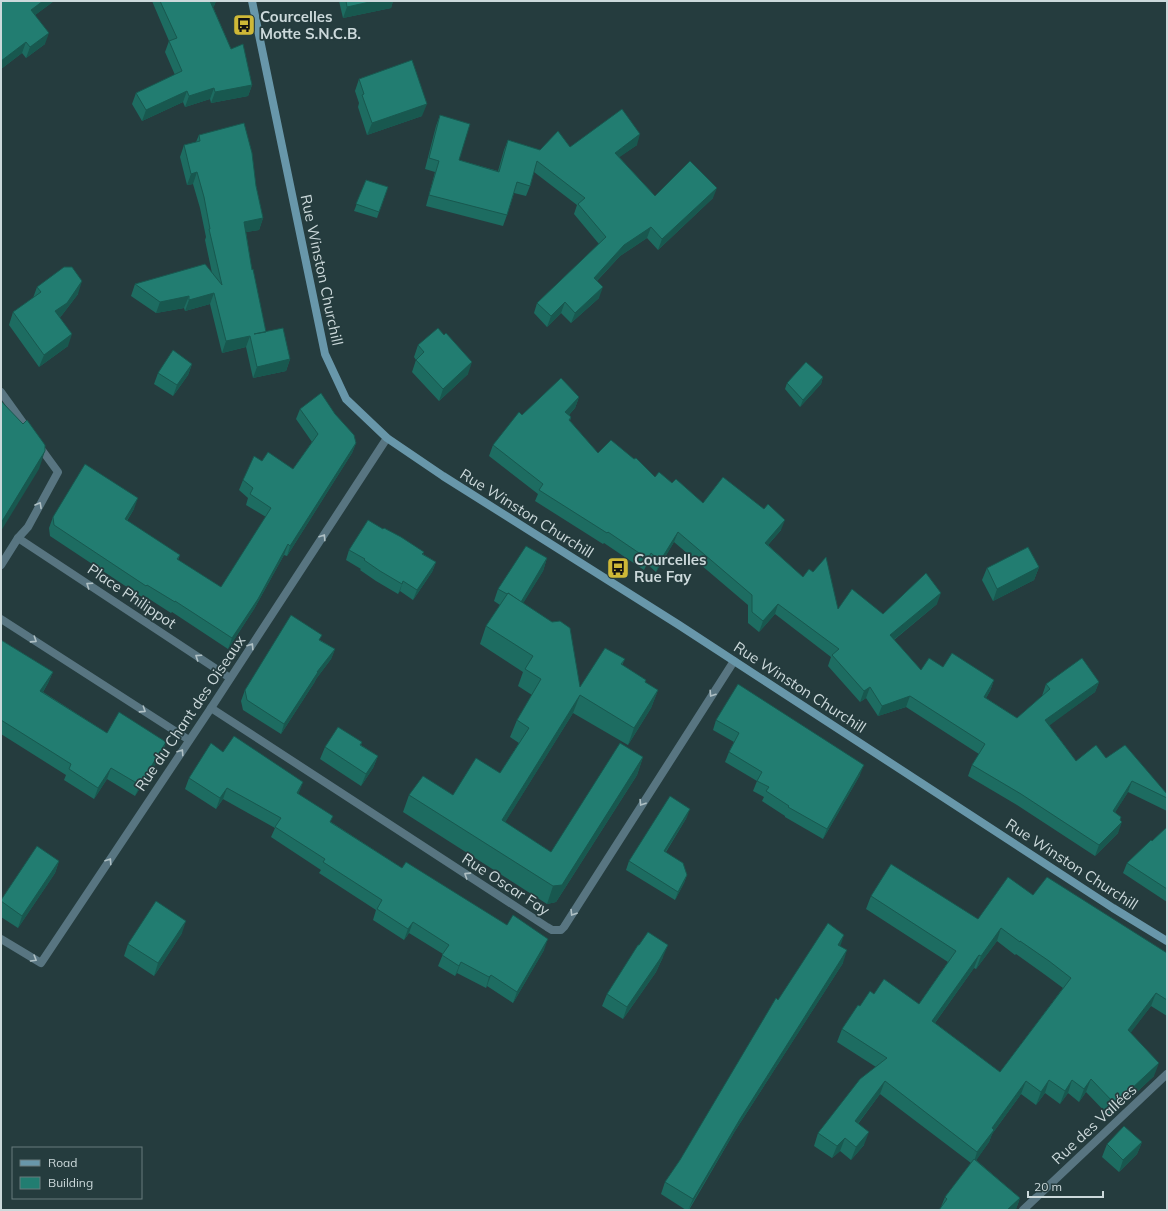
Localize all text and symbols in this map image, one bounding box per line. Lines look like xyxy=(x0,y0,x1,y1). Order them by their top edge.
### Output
place label: Courcelles Motte S.N.C.B. xyxy=(260,7,361,43)
bus stop icon: Courcelles Motte S.N.C.B. xyxy=(231,12,257,38)
street label: Rue Winston Churchill xyxy=(297,193,347,347)
street label: Rue Winston Churchill xyxy=(457,464,597,562)
one-way arrow xyxy=(35,502,42,509)
one-way arrow xyxy=(318,534,325,541)
place label: Courcelles Rue Fay xyxy=(634,550,707,586)
bus stop icon: Courcelles Rue Fay xyxy=(605,555,631,581)
street label: Place Philippot xyxy=(84,559,180,633)
one-way arrow xyxy=(86,582,93,590)
street label: Rue du Chant des Oiseaux xyxy=(131,632,249,794)
one-way arrow xyxy=(30,636,37,643)
street label: Rue Winston Churchill xyxy=(730,637,870,737)
one-way arrow xyxy=(247,643,254,650)
one-way arrow xyxy=(195,655,202,662)
one-way arrow xyxy=(710,690,717,697)
one-way arrow xyxy=(139,706,146,713)
one-way arrow xyxy=(176,750,183,757)
one-way arrow xyxy=(639,799,647,806)
street label: Rue Winston Churchill xyxy=(1002,814,1142,914)
street label: Rue Oscar Fay xyxy=(459,849,554,919)
one-way arrow xyxy=(104,858,111,865)
one-way arrow xyxy=(465,873,472,880)
one-way arrow xyxy=(570,909,577,916)
one-way arrow xyxy=(30,954,37,961)
street label: Rue des Vallées xyxy=(1048,1080,1140,1168)
legend xyxy=(12,1147,142,1199)
text: Road xyxy=(48,1155,77,1170)
scale bar xyxy=(1028,1173,1103,1199)
text: Building xyxy=(48,1175,93,1190)
text: 20 m xyxy=(1034,1179,1062,1194)

